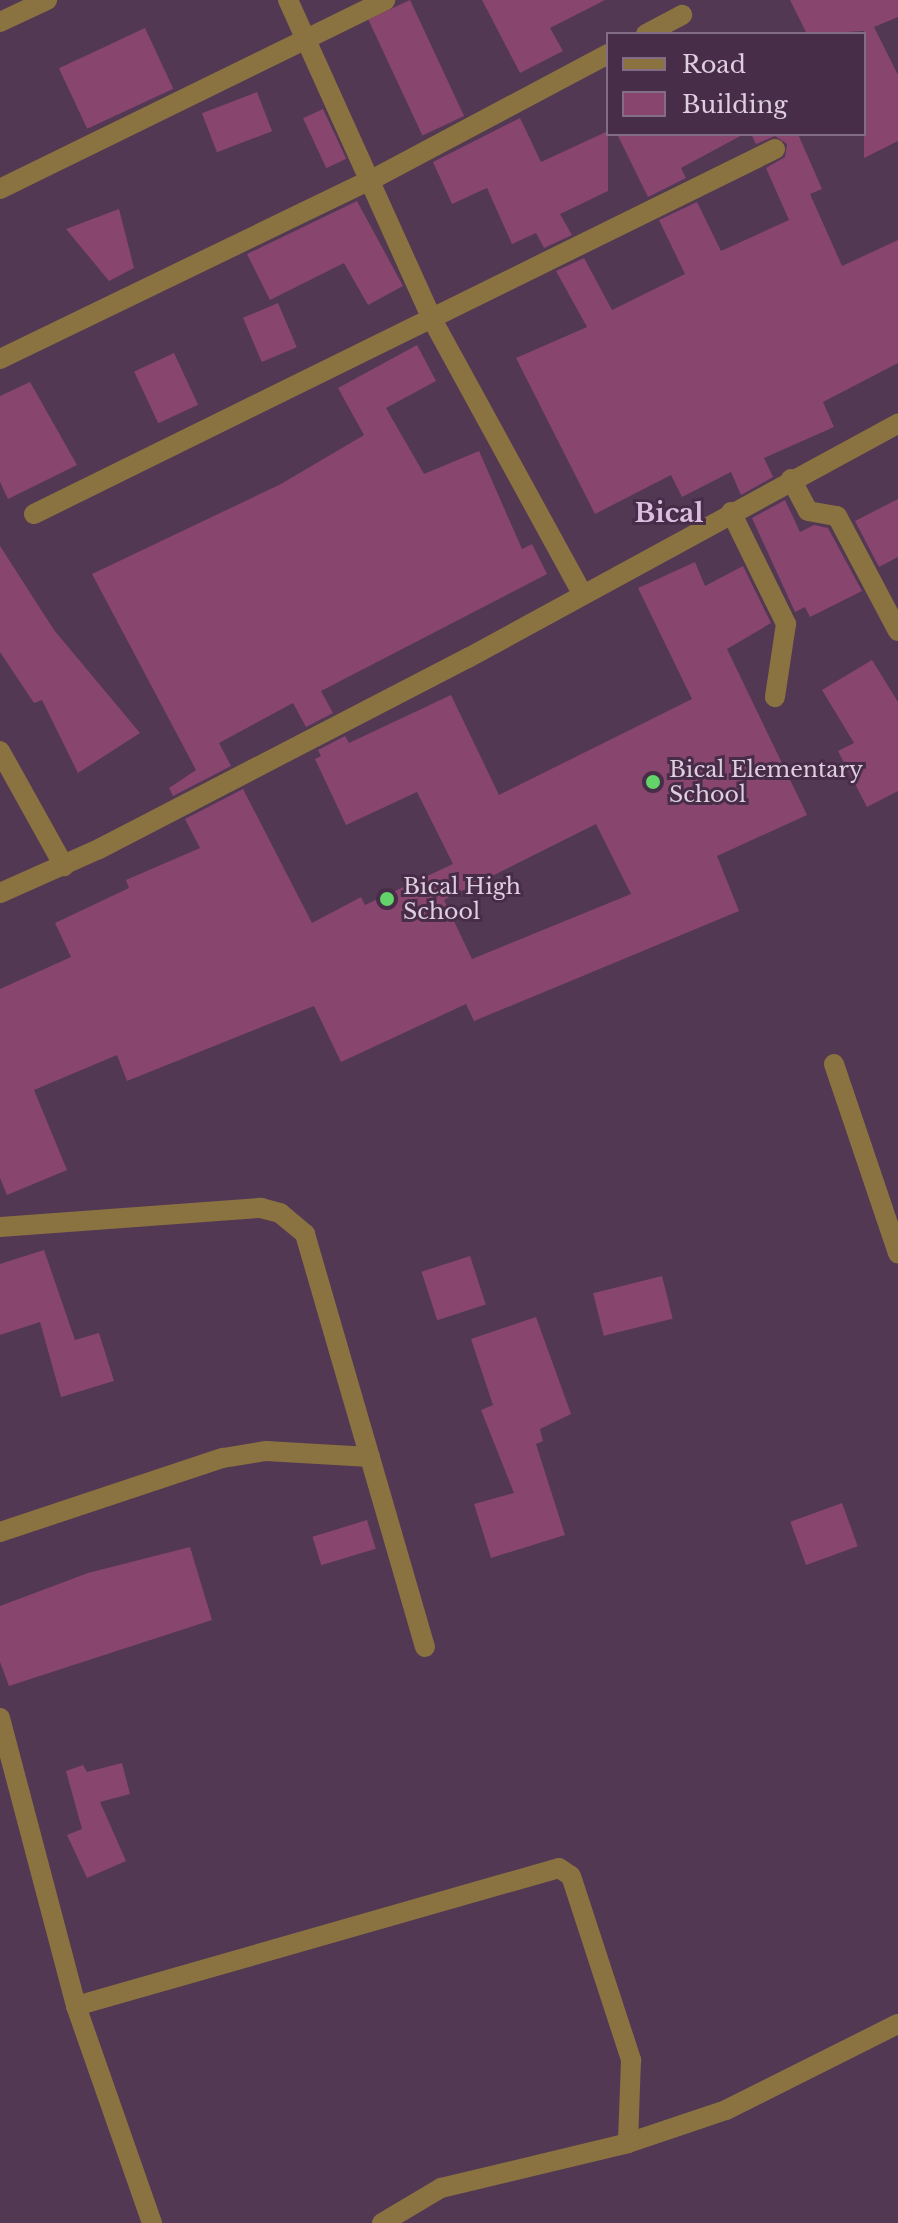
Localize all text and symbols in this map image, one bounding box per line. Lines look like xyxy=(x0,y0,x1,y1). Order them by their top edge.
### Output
legend xyxy=(606,32,866,136)
text: Road xyxy=(682,50,746,79)
text: Building xyxy=(682,90,788,119)
district label: Bical xyxy=(635,498,703,530)
place label: Bical Elementary School xyxy=(669,756,863,808)
marker: Bical Elementary School xyxy=(644,773,662,791)
place label: Bical High School xyxy=(403,873,521,924)
marker: Bical High School xyxy=(378,890,396,908)

